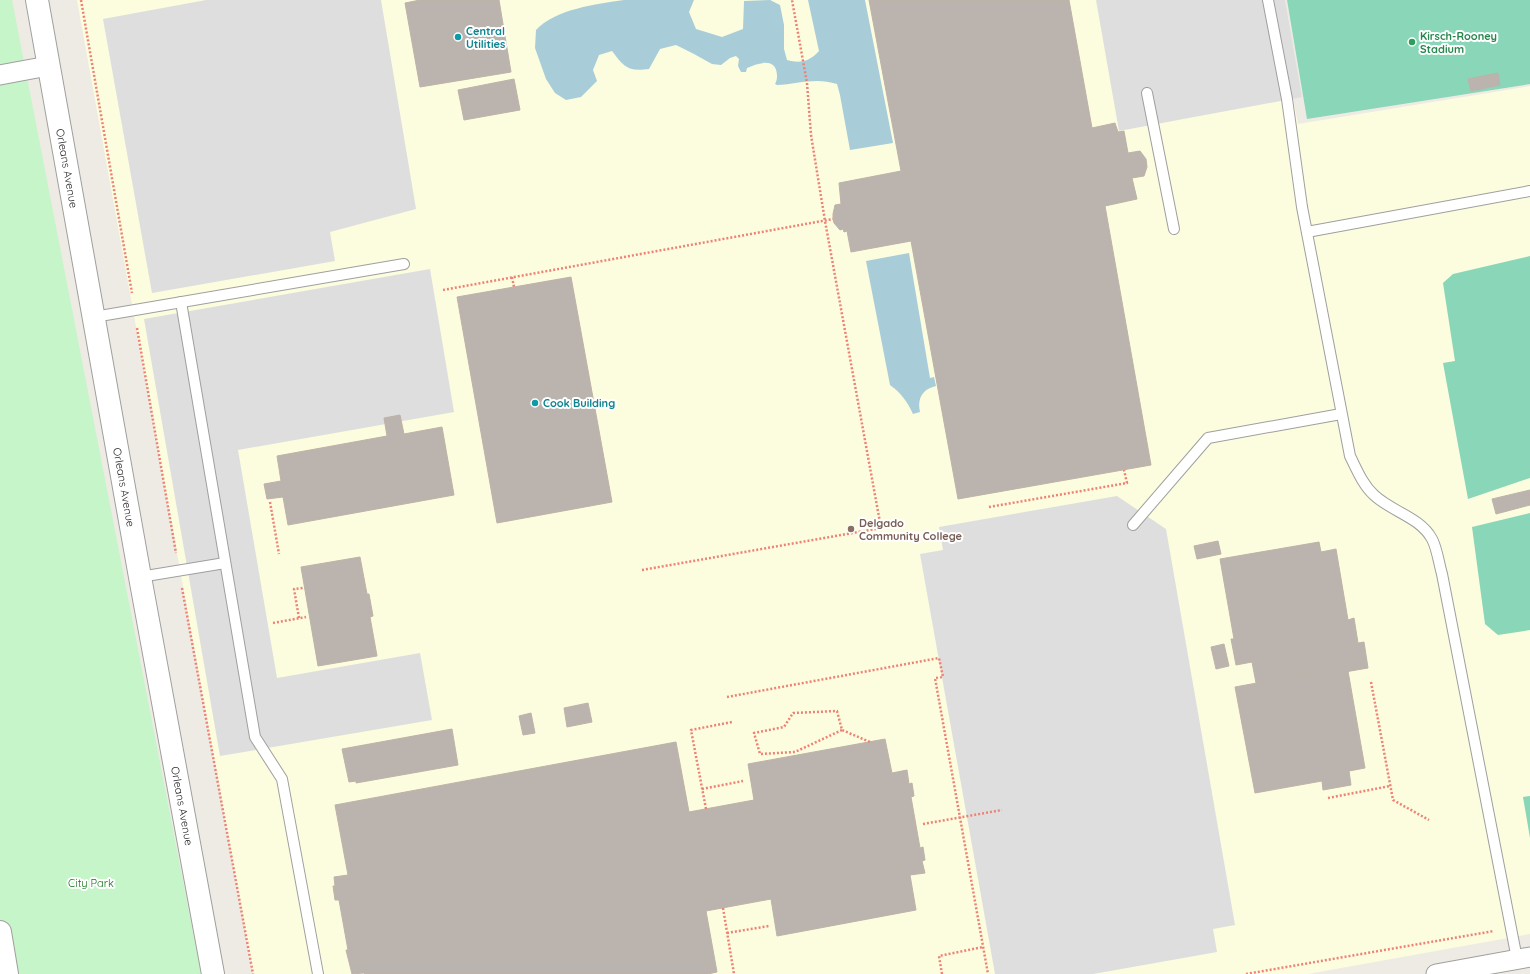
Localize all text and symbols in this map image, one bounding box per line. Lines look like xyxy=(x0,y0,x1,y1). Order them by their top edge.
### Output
place label: Central Utilities xyxy=(466,24,505,51)
place label: Kirsch-Rooney Stadium xyxy=(1420,29,1497,56)
marker: Central Utilities xyxy=(453,32,463,42)
marker: Kirsch-Rooney Stadium xyxy=(1407,37,1417,47)
street label: Orleans Avenue xyxy=(53,128,81,209)
place label: Cook Building xyxy=(543,396,615,410)
marker: Cook Building xyxy=(530,398,540,408)
street label: Orleans Avenue xyxy=(110,447,138,528)
place label: Delgado Community College xyxy=(859,516,963,543)
marker: Delgado Community College xyxy=(846,524,856,534)
street label: Orleans Avenue xyxy=(168,765,196,847)
park label: City Park xyxy=(68,876,114,890)

